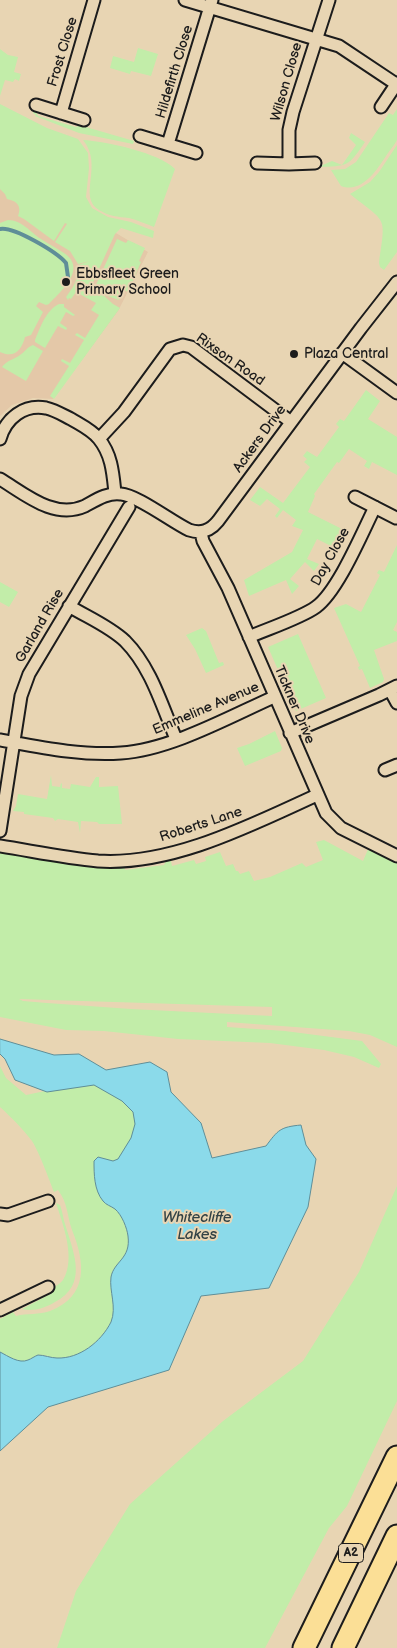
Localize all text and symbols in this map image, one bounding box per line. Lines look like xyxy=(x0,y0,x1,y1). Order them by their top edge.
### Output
street label: Frost Close xyxy=(44,15,82,89)
street label: Hildefirth Close xyxy=(153,23,197,121)
street label: Wilson Close xyxy=(268,41,306,123)
place label: Ebbsfleet Green Primary School xyxy=(76,266,179,298)
marker: Ebbsfleet Green Primary School xyxy=(60,276,72,288)
street label: Rixson Road xyxy=(192,330,268,390)
place label: Plaza Central xyxy=(304,346,388,362)
marker: Plaza Central xyxy=(288,348,300,360)
street label: Ackers Drive xyxy=(230,402,290,476)
street label: Day Close xyxy=(308,525,354,589)
street label: Garland Rise xyxy=(12,586,68,666)
street label: Tickner Drive xyxy=(270,663,318,747)
street label: Emmeline Avenue xyxy=(150,679,262,739)
street label: Roberts Lane xyxy=(158,804,244,846)
water label: Whitecliffe Lakes xyxy=(163,1209,231,1244)
road number: A2 xyxy=(338,1544,364,1562)

